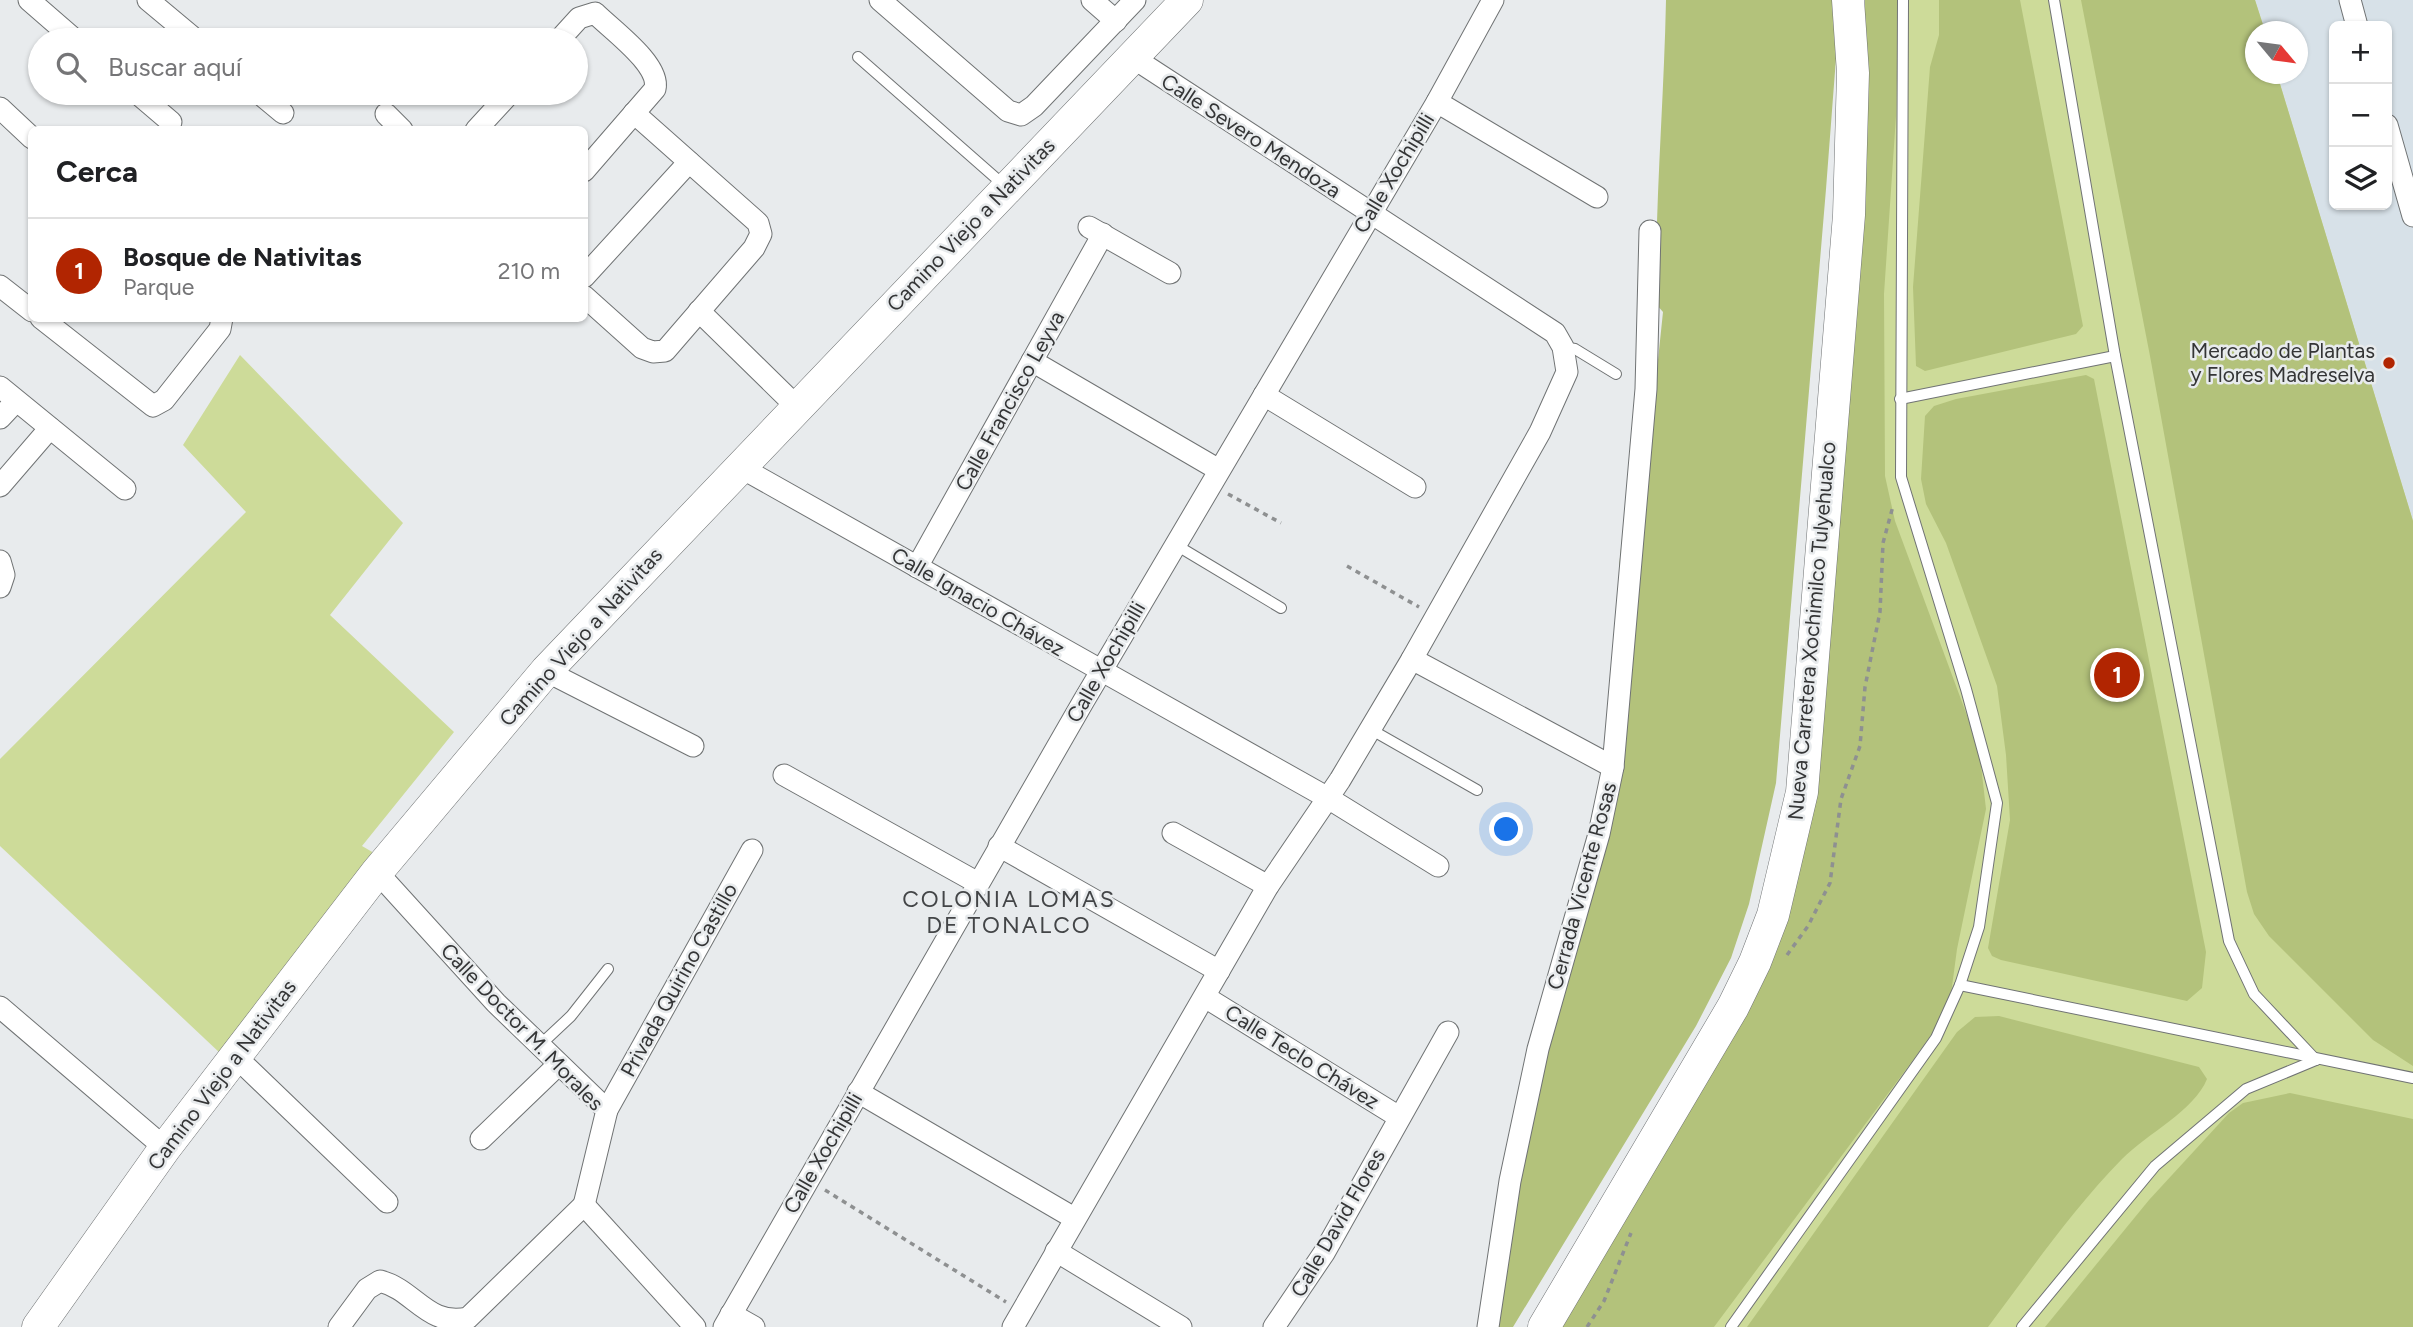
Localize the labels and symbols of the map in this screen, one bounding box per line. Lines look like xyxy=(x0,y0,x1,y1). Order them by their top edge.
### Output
north arrow xyxy=(2245,21,2308,84)
street label: Calle Severo Mendoza xyxy=(1157,68,1346,203)
street label: Calle Xochipilli xyxy=(1348,108,1439,237)
street label: Camino Viejo a Nativitas xyxy=(881,133,1060,317)
street label: Calle Francisco Leyva xyxy=(950,306,1069,495)
place label: Mercado de Plantas y Flores Madreselva xyxy=(2190,338,2375,387)
marker: Mercado de Plantas y Flores Madreselva xyxy=(2381,355,2397,371)
street label: Nueva Carretera Xochimilco Tulyehualco xyxy=(1783,441,1841,821)
street label: Camino Viejo a Nativitas xyxy=(494,542,667,731)
street label: Calle Ignacio Chávez xyxy=(887,542,1069,661)
street label: Calle Xochipilli xyxy=(1061,597,1150,727)
pin: 1 xyxy=(2094,649,2140,701)
street label: Cerrada Vicente Rosas xyxy=(1542,779,1621,992)
your location xyxy=(1489,812,1523,846)
street label: Privada Quirino Castillo xyxy=(615,879,742,1081)
district label: COLONIA LOMAS DE TONALCO xyxy=(902,885,1116,939)
street label: Calle Doctor M. Morales xyxy=(436,938,609,1116)
street label: Camino Viejo a Nativitas xyxy=(142,975,301,1175)
street label: Calle Teclo Chávez xyxy=(1221,999,1384,1114)
street label: Calle Xochipilli xyxy=(778,1088,867,1218)
street label: Calle David Flores xyxy=(1285,1144,1390,1301)

